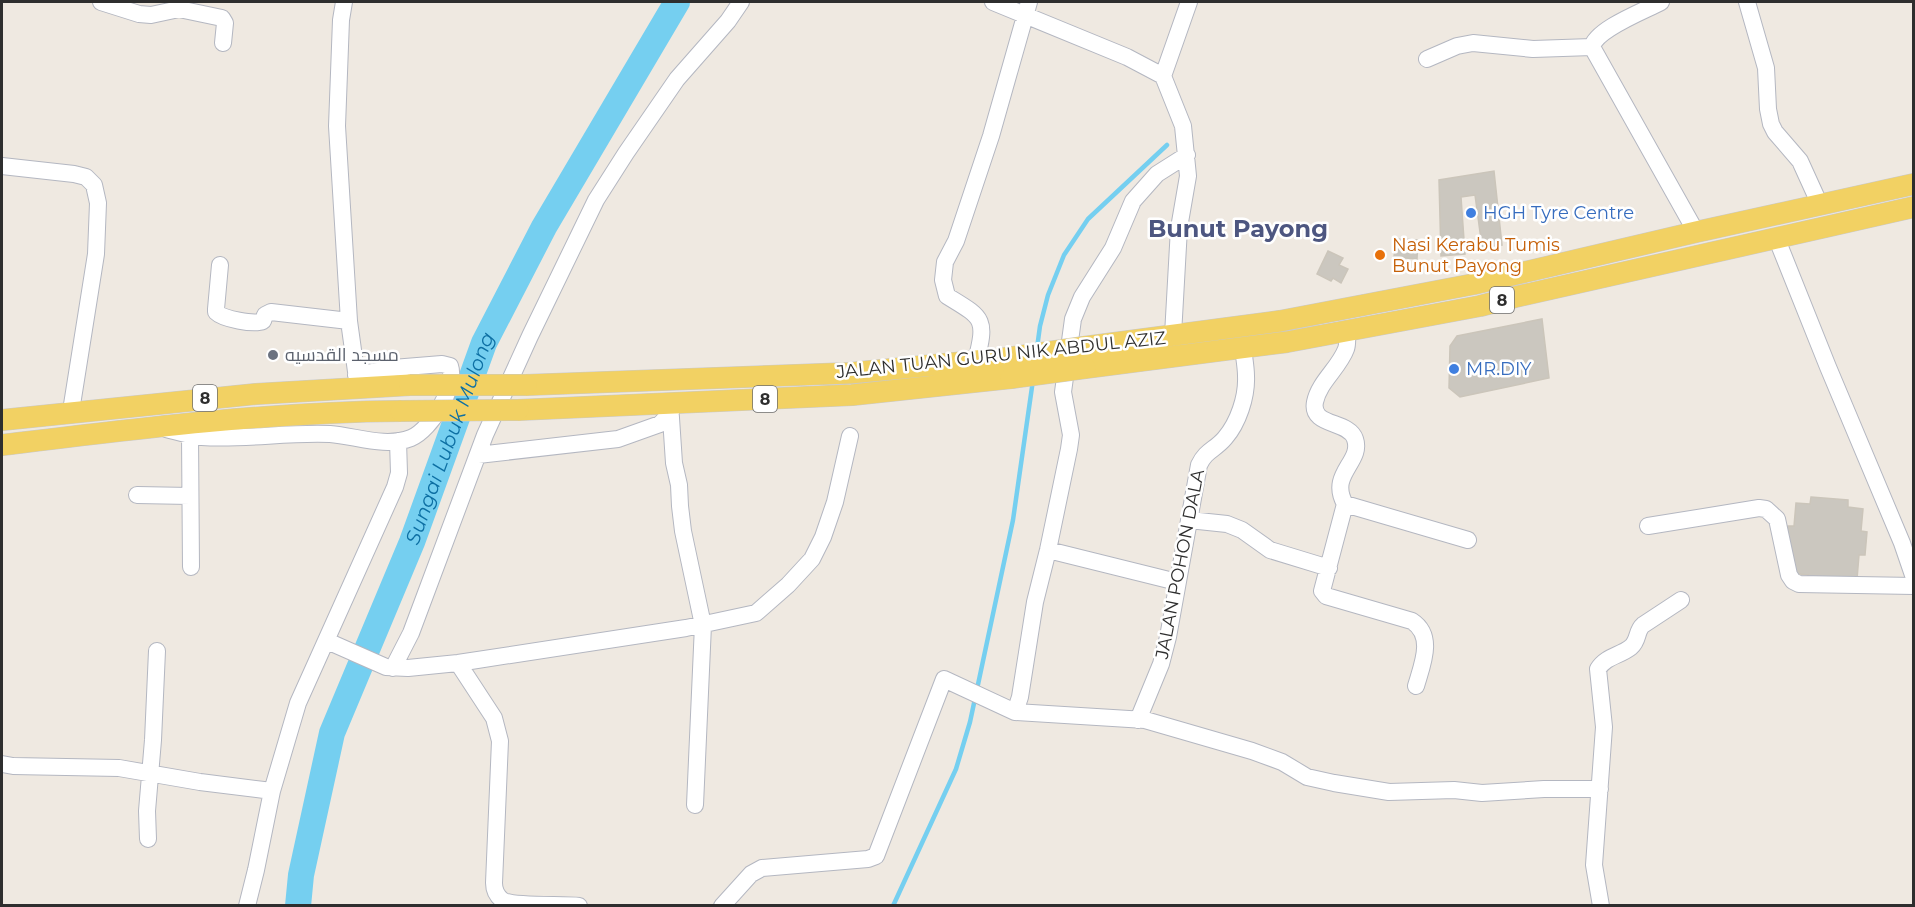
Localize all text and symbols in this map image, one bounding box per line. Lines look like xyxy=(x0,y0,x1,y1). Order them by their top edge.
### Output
place label: HGH Tyre Centre xyxy=(1483,202,1634,224)
marker: HGH Tyre Centre xyxy=(1464,206,1478,220)
district label: Bunut Payong xyxy=(1148,214,1328,243)
place label: Nasi Kerabu Tumis Bunut Payong xyxy=(1392,234,1560,277)
marker: Nasi Kerabu Tumis Bunut Payong xyxy=(1373,248,1387,262)
road number: 8 xyxy=(1490,287,1514,313)
street label: JALAN TUAN GURU NIK ABDUL AZIZ xyxy=(834,327,1167,383)
water label: Sungai Lubuk Mulong xyxy=(400,328,500,548)
place label: مسجد القدسيه xyxy=(285,344,399,366)
marker: مسجد القدسيه xyxy=(266,348,280,362)
place label: MR.DIY xyxy=(1466,358,1532,380)
marker: MR.DIY xyxy=(1447,362,1461,376)
road number: 8 xyxy=(193,385,217,411)
road number: 8 xyxy=(753,386,777,412)
street label: JALAN POHON DALA xyxy=(1151,467,1209,662)

